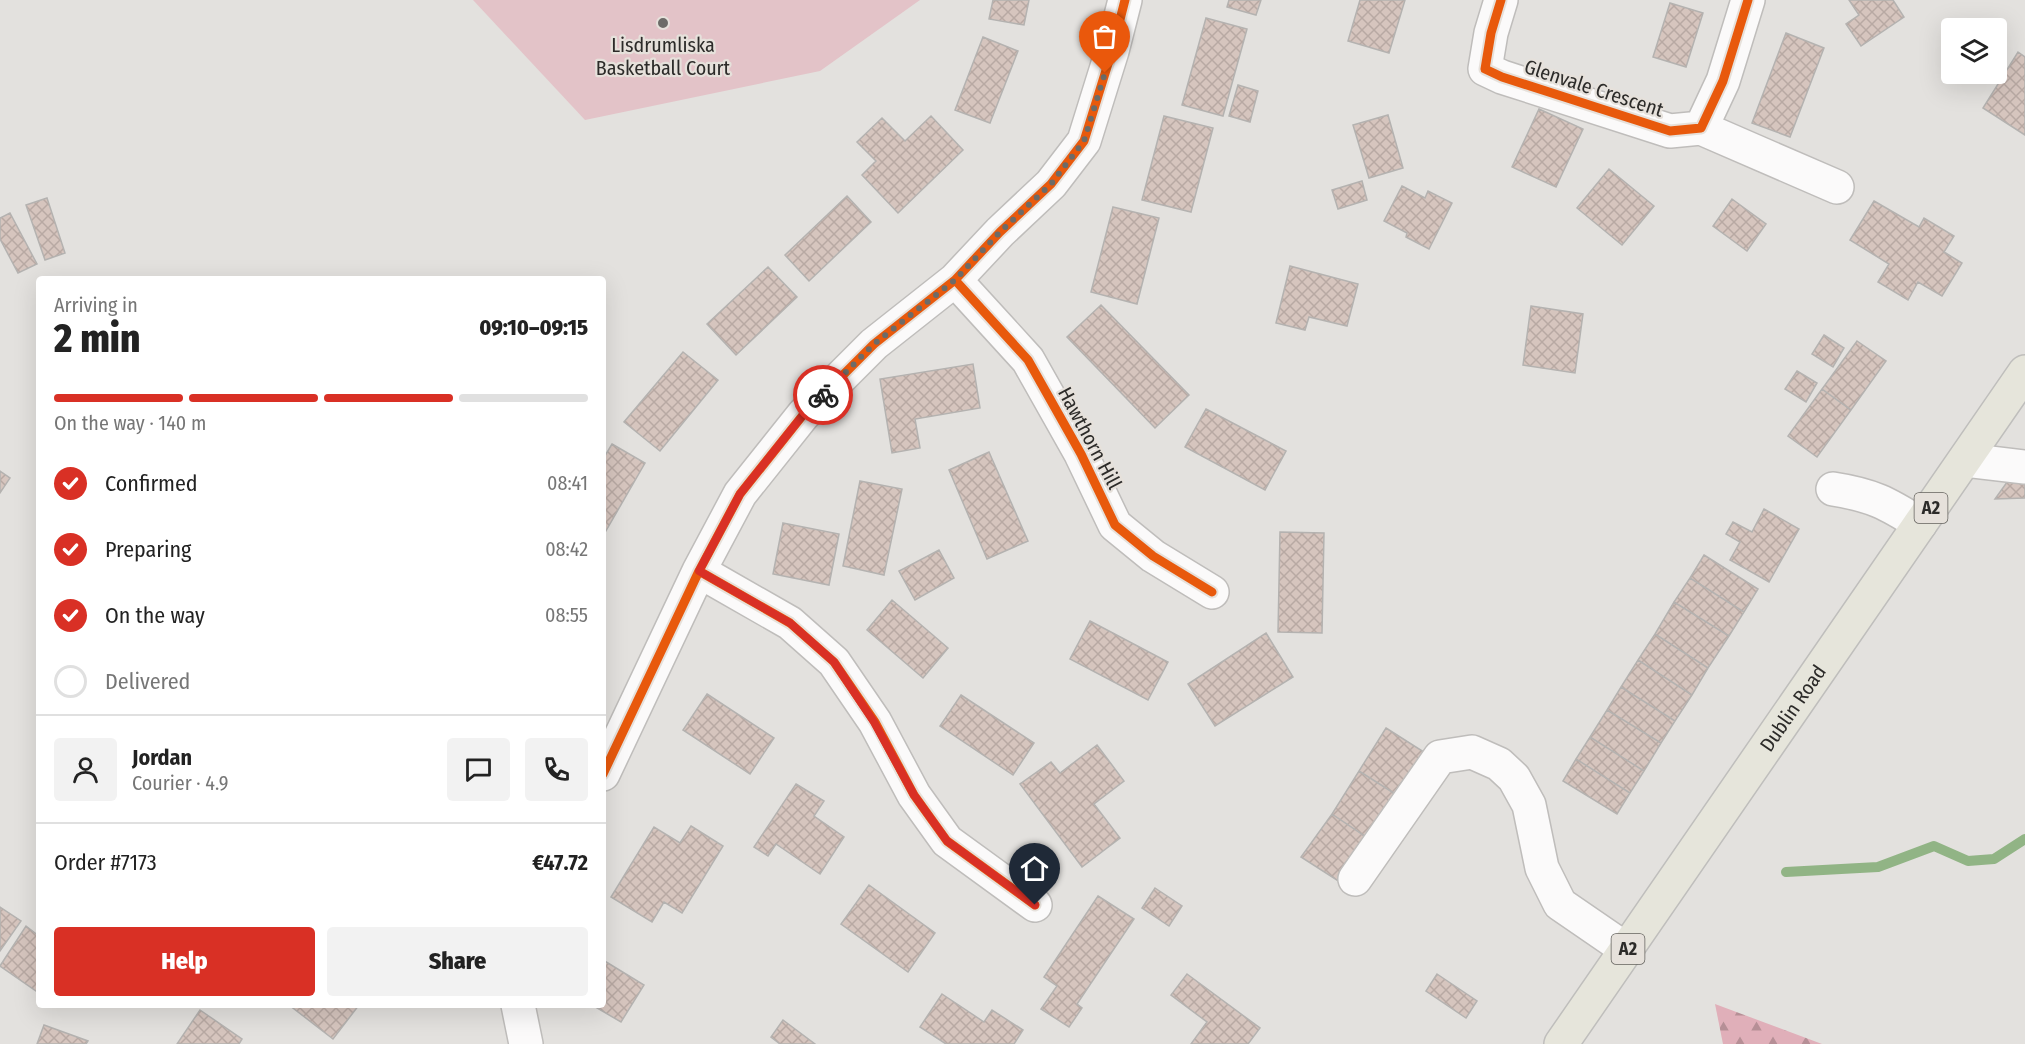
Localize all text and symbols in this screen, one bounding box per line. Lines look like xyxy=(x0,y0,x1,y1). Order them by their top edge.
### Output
pin xyxy=(1079,11,1130,73)
marker: Lisdrumliska Basketball Court xyxy=(656,16,670,30)
map controls xyxy=(1941,18,2007,84)
button: layers xyxy=(1941,18,2007,84)
icon: bag xyxy=(1088,20,1121,53)
place label: Lisdrumliska Basketball Court xyxy=(596,33,731,80)
street label: Glenvale Crescent xyxy=(1521,54,1667,122)
text: Arriving in xyxy=(54,293,138,317)
text: 09:10–09:15 xyxy=(479,314,588,341)
text: 2 min xyxy=(54,316,140,362)
courier xyxy=(793,365,853,425)
icon: bike xyxy=(807,379,840,412)
street label: Hawthorn Hill xyxy=(1053,383,1127,493)
text: On the way · 140 m xyxy=(54,411,206,435)
icon: check xyxy=(54,467,87,500)
text: Confirmed xyxy=(105,470,198,497)
text: 08:41 xyxy=(547,471,588,495)
road number: A2 xyxy=(1914,493,1948,523)
icon: check xyxy=(54,533,87,566)
text: Preparing xyxy=(105,536,191,563)
text: 08:42 xyxy=(545,537,588,561)
icon: check xyxy=(54,599,87,632)
text: On the way xyxy=(105,602,205,629)
text: 08:55 xyxy=(545,603,588,627)
street label: Dublin Road xyxy=(1755,660,1831,756)
text: Delivered xyxy=(105,668,190,695)
button: person xyxy=(54,738,117,801)
button: chat xyxy=(447,738,510,801)
button: phone xyxy=(525,738,588,801)
text: Jordan xyxy=(132,744,192,771)
text: Courier · 4.9 xyxy=(132,771,228,795)
pin xyxy=(1009,843,1060,905)
text: Order #7173 xyxy=(54,849,157,876)
text: €47.72 xyxy=(532,849,588,876)
icon: home xyxy=(1018,852,1051,885)
button: Help xyxy=(54,927,315,996)
button: Share xyxy=(327,927,588,996)
road number: A2 xyxy=(1612,934,1644,964)

